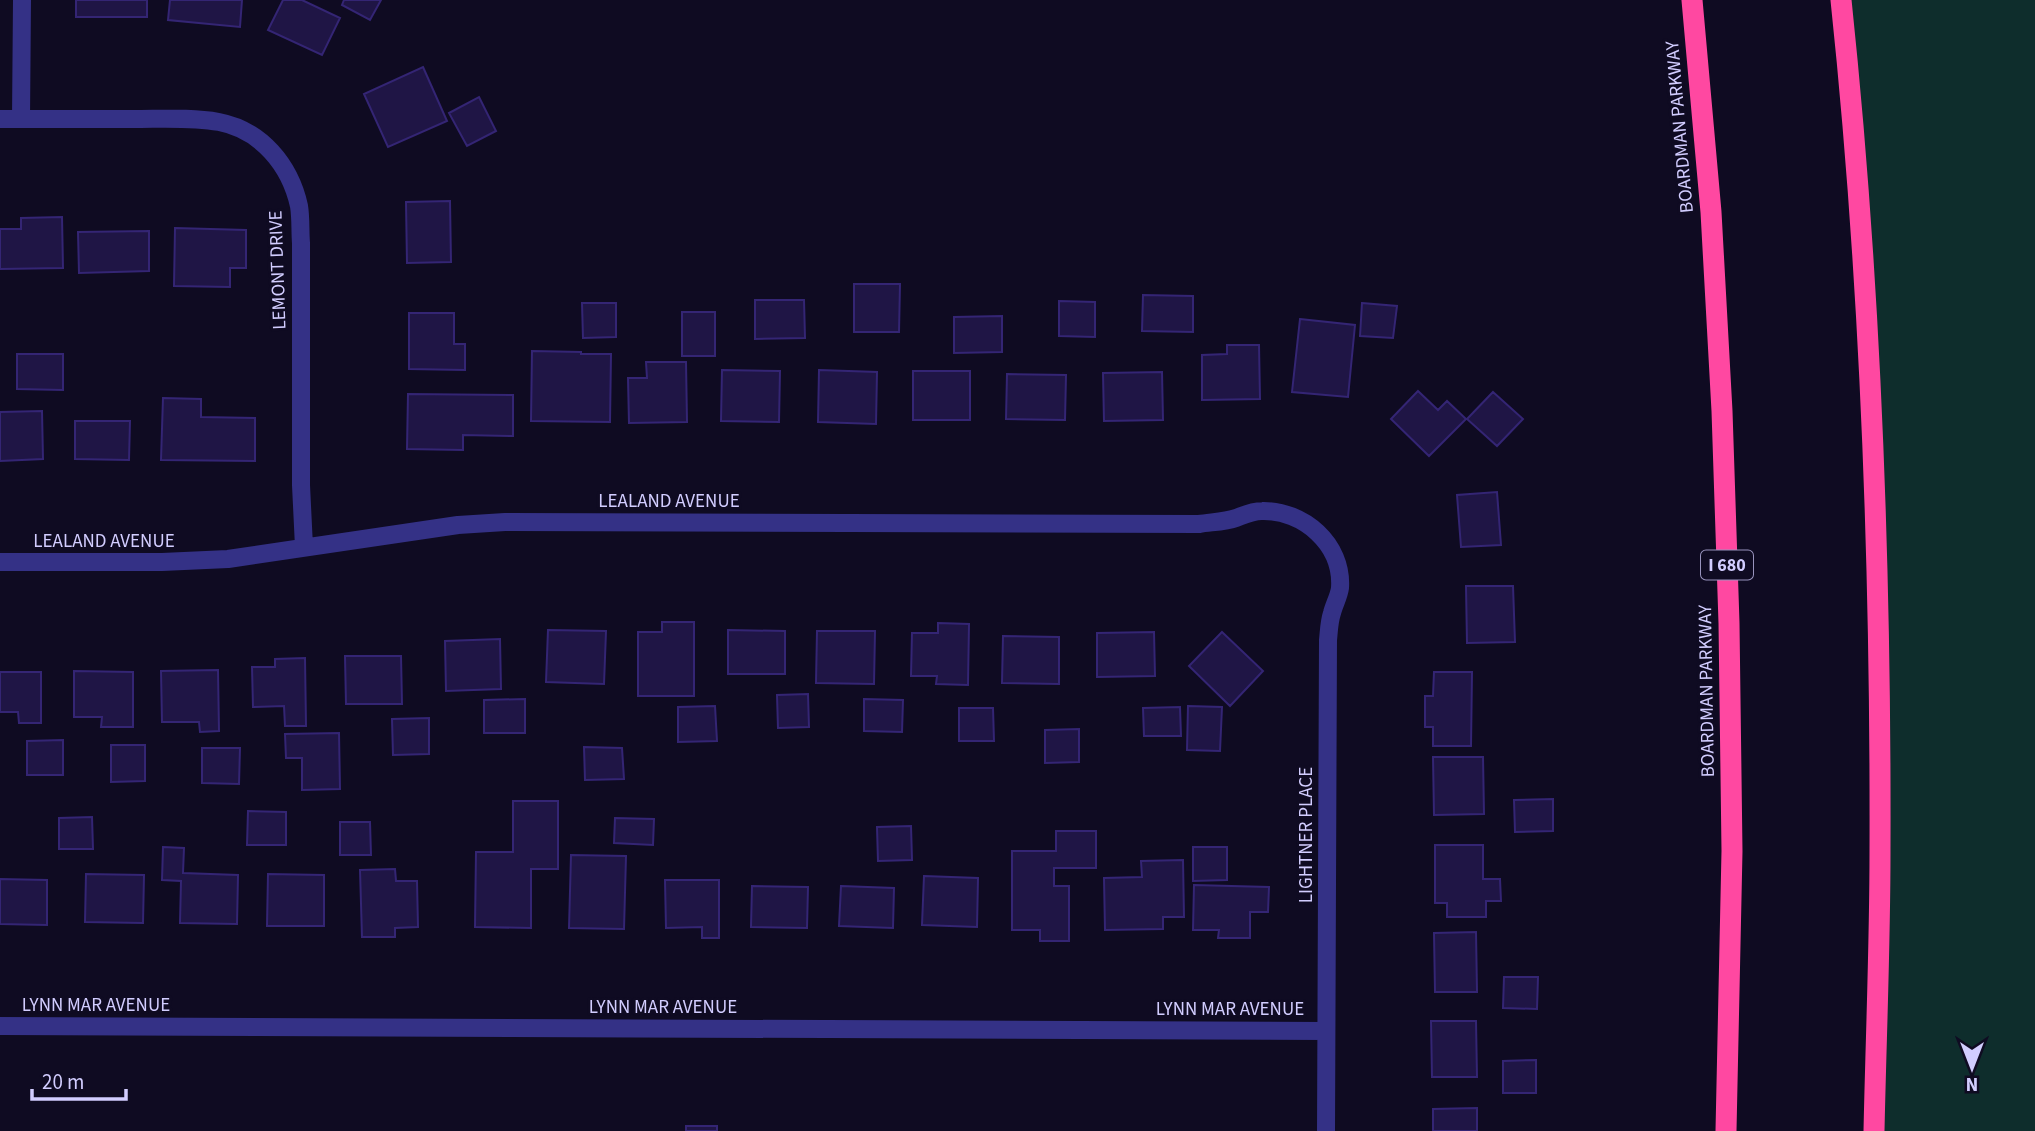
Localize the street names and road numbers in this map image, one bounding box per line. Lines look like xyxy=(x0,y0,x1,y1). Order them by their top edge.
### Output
street label: BOARDMAN PARKWAY xyxy=(1659,39,1701,214)
street label: LEMONT DRIVE xyxy=(262,210,294,330)
street label: LEALAND AVENUE xyxy=(598,488,740,515)
street label: LEALAND AVENUE xyxy=(33,528,175,555)
road number: I 680 xyxy=(1701,550,1753,580)
street label: BOARDMAN PARKWAY xyxy=(1692,604,1722,777)
street label: LIGHTNER PLACE xyxy=(1293,767,1320,903)
street label: LYNN MAR AVENUE xyxy=(22,992,170,1019)
street label: LYNN MAR AVENUE xyxy=(589,994,737,1021)
street label: LYNN MAR AVENUE xyxy=(1156,996,1304,1023)

